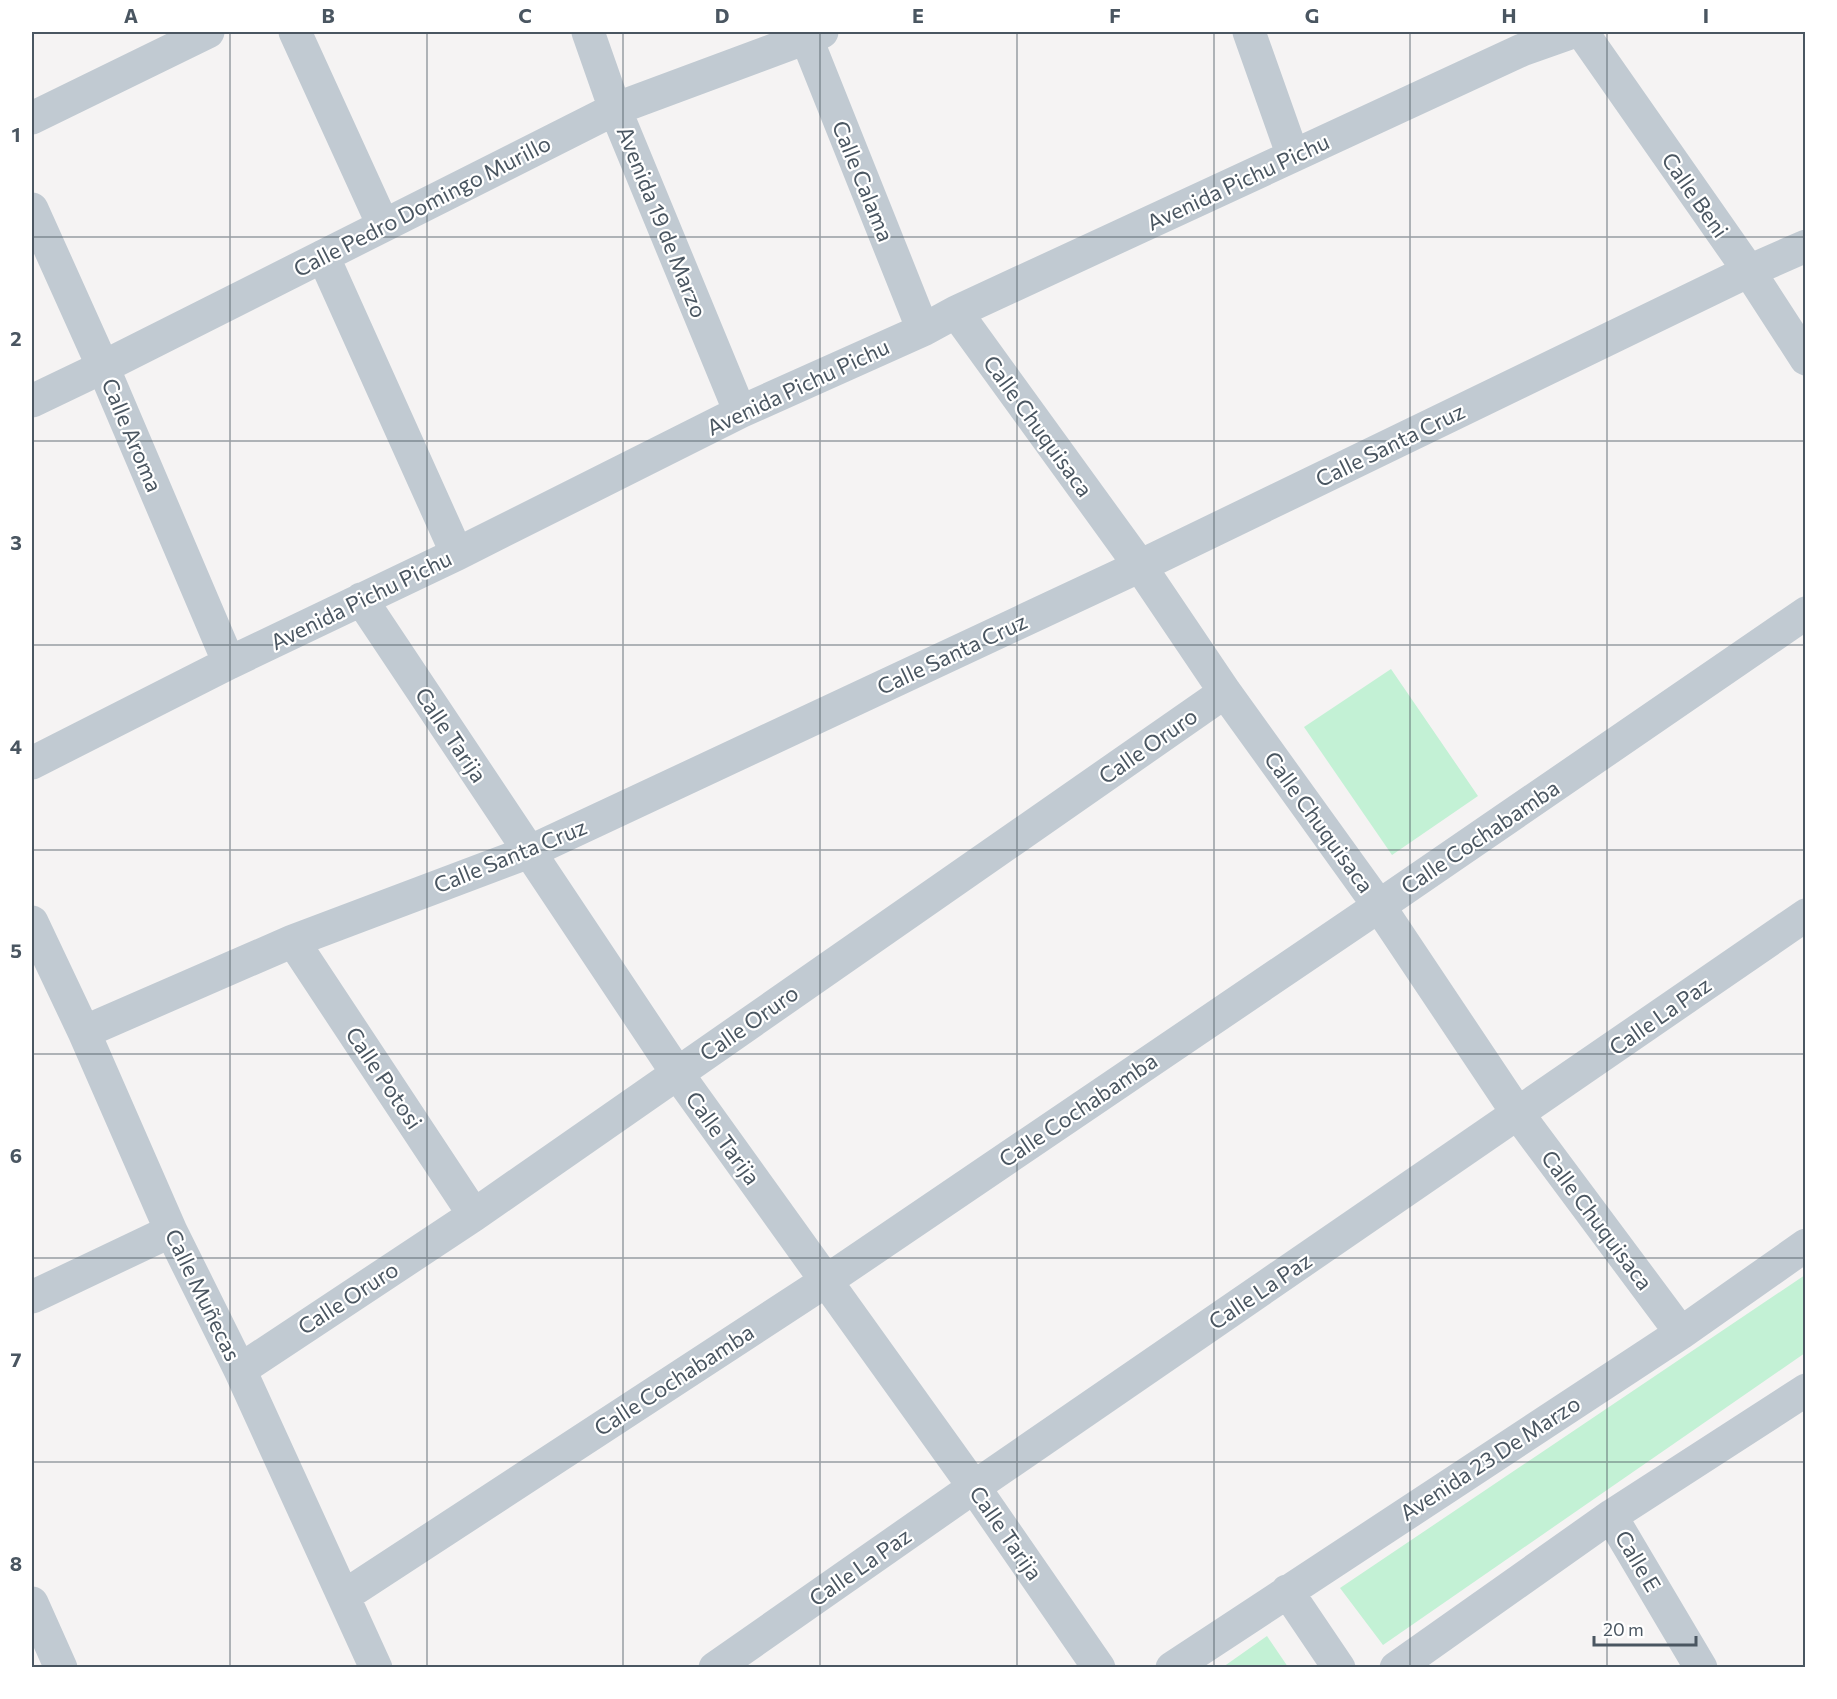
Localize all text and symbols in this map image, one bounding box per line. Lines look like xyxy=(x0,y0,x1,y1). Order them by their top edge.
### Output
text: A xyxy=(124,3,138,27)
text: B xyxy=(321,3,335,27)
text: C xyxy=(518,3,532,27)
text: D xyxy=(715,3,729,27)
text: E xyxy=(912,3,924,27)
text: F xyxy=(1109,3,1121,27)
text: G xyxy=(1305,3,1319,27)
text: H xyxy=(1502,3,1517,27)
text: I xyxy=(1703,3,1709,27)
street label: Calle Calama xyxy=(827,116,900,245)
text: 1 xyxy=(11,122,21,146)
street label: Avenida 19 de Marzo xyxy=(612,122,713,322)
street label: Avenida Pichu Pichu xyxy=(1142,127,1333,236)
street label: Calle Pedro Domingo Murillo xyxy=(289,129,555,282)
street label: Calle Beni xyxy=(1656,147,1734,242)
text: 2 xyxy=(10,326,22,350)
street label: Avenida Pichu Pichu xyxy=(702,332,893,441)
street label: Calle Chuquisaca xyxy=(978,350,1099,502)
street label: Calle Aroma xyxy=(96,374,169,496)
street label: Calle Santa Cruz xyxy=(1311,397,1469,492)
text: 3 xyxy=(10,530,22,554)
street label: Avenida Pichu Pichu xyxy=(266,544,456,655)
street label: Calle Santa Cruz xyxy=(872,607,1031,700)
street label: Calle Tarija xyxy=(410,682,493,787)
street label: Calle Oruro xyxy=(1093,702,1202,789)
text: 4 xyxy=(10,734,22,758)
street label: Calle Chuquisaca xyxy=(1259,746,1380,898)
street label: Calle Cochabamba xyxy=(1395,774,1564,900)
street label: Calle Santa Cruz xyxy=(429,813,590,898)
text: 5 xyxy=(10,938,22,962)
street label: Calle La Paz xyxy=(1604,971,1716,1061)
street label: Calle Oruro xyxy=(694,979,803,1066)
street label: Calle Potosi xyxy=(340,1021,428,1134)
street label: Calle Cochabamba xyxy=(993,1047,1162,1173)
street label: Calle Tarija xyxy=(680,1086,766,1190)
text: 6 xyxy=(10,1143,22,1167)
street label: Calle Chuquisaca xyxy=(1536,1144,1659,1295)
street label: Calle Muñecas xyxy=(160,1224,247,1365)
street label: Calle La Paz xyxy=(1203,1246,1316,1335)
street label: Calle Oruro xyxy=(292,1255,403,1340)
street label: Calle Cochabamba xyxy=(589,1318,759,1441)
text: 7 xyxy=(11,1347,22,1371)
street label: Avenida 23 De Marzo xyxy=(1394,1389,1585,1526)
street label: Calle Tarija xyxy=(964,1480,1049,1585)
street label: Calle La Paz xyxy=(804,1522,916,1612)
street label: Calle E xyxy=(1610,1525,1667,1596)
text: 8 xyxy=(10,1551,22,1575)
scale bar xyxy=(1594,1609,1696,1647)
text: 20 m xyxy=(1603,1618,1644,1640)

